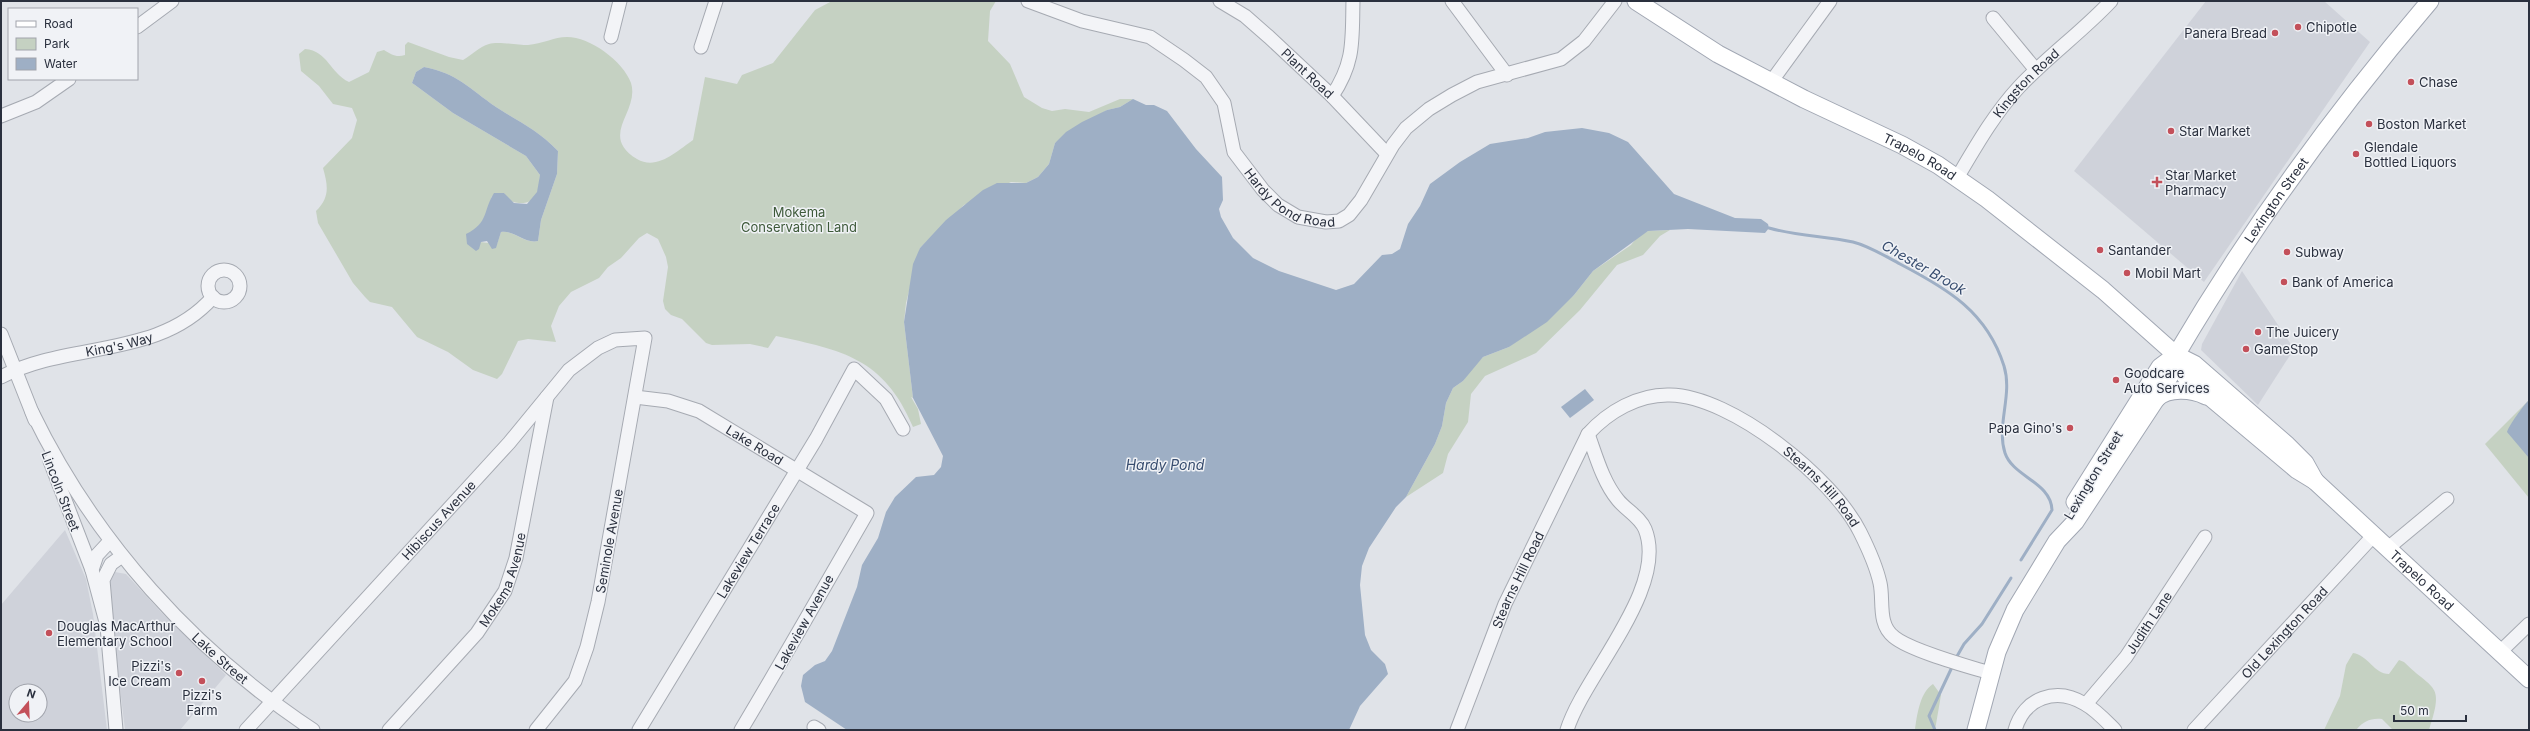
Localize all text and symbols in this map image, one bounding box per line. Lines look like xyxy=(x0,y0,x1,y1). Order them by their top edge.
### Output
legend xyxy=(8,8,138,80)
text: Road xyxy=(44,16,73,31)
place label: Chipotle xyxy=(2306,19,2357,35)
marker: Chipotle xyxy=(2293,22,2303,32)
place label: Panera Bread xyxy=(2184,25,2267,41)
marker: Panera Bread xyxy=(2270,28,2280,38)
text: Park xyxy=(44,36,70,51)
street label: Plant Road xyxy=(1278,45,1337,102)
street label: Kingston Road xyxy=(1989,45,2062,120)
text: Water xyxy=(44,56,78,71)
place label: Chase xyxy=(2419,74,2458,90)
marker: Chase xyxy=(2406,77,2416,87)
place label: Boston Market xyxy=(2377,116,2466,132)
marker: Boston Market xyxy=(2364,119,2374,129)
place label: Star Market xyxy=(2179,123,2250,139)
marker: Star Market xyxy=(2166,126,2176,136)
street label: Trapelo Road xyxy=(1881,129,1959,183)
place label: Glendale Bottled Liquors xyxy=(2364,139,2457,170)
marker: Glendale Bottled Liquors xyxy=(2351,149,2361,159)
street label: Lexington Street xyxy=(2241,154,2311,246)
street label: Hardy Pond Road xyxy=(1241,165,1336,230)
place label: Star Market Pharmacy xyxy=(2165,167,2236,198)
marker: Star Market Pharmacy xyxy=(2152,177,2162,187)
park label: Mokema Conservation Land xyxy=(741,204,857,235)
water label: Chester Brook xyxy=(1879,236,1969,298)
place label: Santander xyxy=(2108,242,2171,258)
place label: Subway xyxy=(2295,244,2344,260)
marker: Santander xyxy=(2095,245,2105,255)
marker: Subway xyxy=(2282,247,2292,257)
place label: Mobil Mart xyxy=(2135,265,2201,281)
marker: Mobil Mart xyxy=(2122,268,2132,278)
place label: Bank of America xyxy=(2292,274,2394,290)
marker: Bank of America xyxy=(2279,277,2289,287)
place label: The Juicery xyxy=(2266,324,2339,340)
marker: The Juicery xyxy=(2253,327,2263,337)
street label: King's Way xyxy=(84,329,155,360)
place label: GameStop xyxy=(2254,341,2318,357)
marker: GameStop xyxy=(2241,344,2251,354)
place label: Goodcare Auto Services xyxy=(2124,365,2210,396)
marker: Goodcare Auto Services xyxy=(2111,375,2121,385)
place label: Papa Gino's xyxy=(1988,420,2062,436)
street label: Lake Road xyxy=(723,421,786,468)
marker: Papa Gino's xyxy=(2065,423,2075,433)
street label: Lexington Street xyxy=(2060,428,2126,522)
street label: Stearns Hill Road xyxy=(1780,443,1863,530)
street label: Lincoln Street xyxy=(38,449,84,533)
water label: Hardy Pond xyxy=(1126,456,1205,473)
street label: Hibiscus Avenue xyxy=(398,477,479,563)
street label: Seminole Avenue xyxy=(592,487,626,595)
street label: Lakeview Terrace xyxy=(713,500,783,601)
street label: Stearns Hill Road xyxy=(1489,529,1547,631)
street label: Mokema Avenue xyxy=(475,531,529,630)
street label: Trapelo Road xyxy=(2387,547,2457,614)
street label: Lakeview Avenue xyxy=(771,572,837,672)
street label: Old Lexington Road xyxy=(2238,583,2331,682)
street label: Judith Lane xyxy=(2122,588,2175,657)
place label: Douglas MacArthur Elementary School xyxy=(57,618,176,649)
marker: Douglas MacArthur Elementary School xyxy=(44,628,54,638)
street label: Lake Street xyxy=(189,629,252,687)
place label: Pizzi's Ice Cream xyxy=(108,658,171,689)
marker: Pizzi's Ice Cream xyxy=(174,668,184,678)
marker: Pizzi's Farm xyxy=(197,676,207,686)
north arrow xyxy=(8,683,48,723)
text: N xyxy=(25,686,38,702)
place label: Pizzi's Farm xyxy=(182,687,222,718)
scale bar xyxy=(2394,697,2466,723)
text: 50 m xyxy=(2400,703,2429,718)

